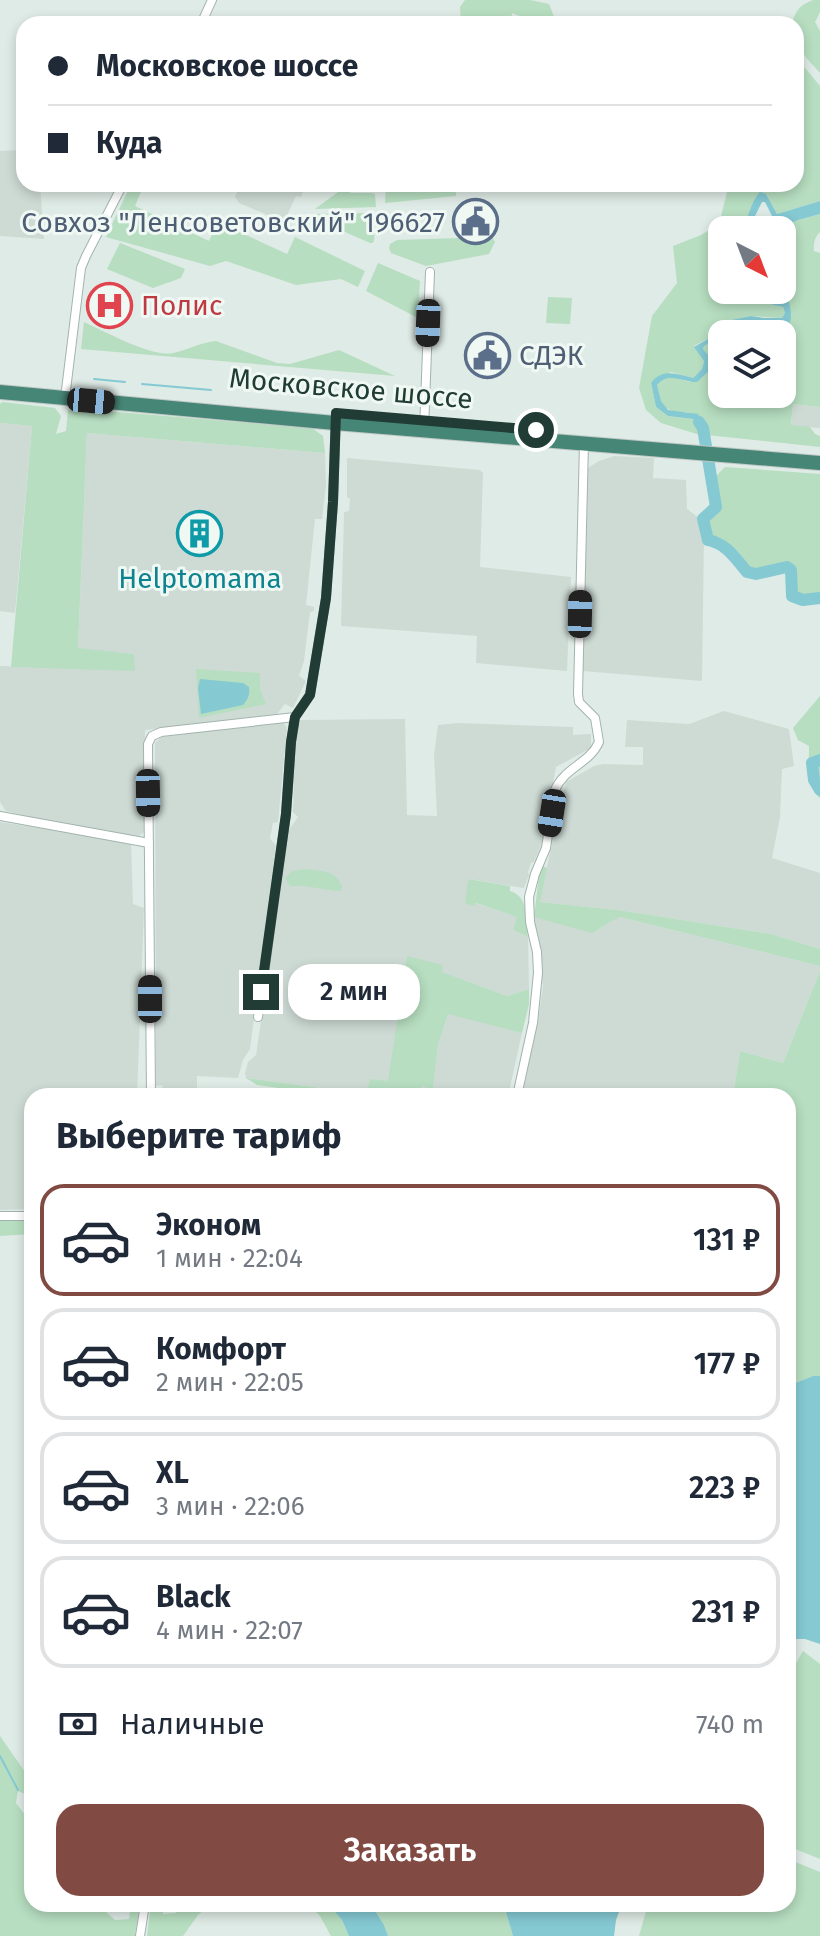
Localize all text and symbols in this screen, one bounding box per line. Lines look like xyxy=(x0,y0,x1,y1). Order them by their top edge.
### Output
text: Московское шоссе xyxy=(96,48,358,84)
text: Куда xyxy=(96,125,162,161)
public building icon: Совхоз "Ленсоветовский" 196627 xyxy=(452,198,500,246)
place label: Совхоз "Ленсоветовский" 196627 xyxy=(21,206,445,239)
north arrow xyxy=(708,216,796,304)
map controls xyxy=(708,216,796,408)
hospital icon: Полис xyxy=(86,281,134,329)
place label: Полис xyxy=(141,289,222,322)
car xyxy=(415,299,441,347)
button: layers xyxy=(708,320,796,408)
public building icon: СДЭК xyxy=(464,331,512,379)
place label: СДЭК xyxy=(519,339,584,372)
street label: Московское шоссе xyxy=(228,361,474,416)
car xyxy=(66,387,116,415)
route start xyxy=(518,412,554,448)
building icon: Helptomama xyxy=(176,510,224,558)
place label: Helptomama xyxy=(118,562,282,595)
car xyxy=(568,590,592,638)
car xyxy=(136,769,160,817)
car xyxy=(536,787,568,839)
callout: 2 мин xyxy=(289,964,421,1020)
route end xyxy=(243,974,279,1010)
car xyxy=(138,975,162,1023)
text: 2 мин xyxy=(320,976,388,1007)
text: Выберите тариф xyxy=(56,1114,342,1158)
icon: car xyxy=(60,1204,132,1276)
text: Эконом xyxy=(156,1207,261,1243)
text: 131 ₽ xyxy=(693,1222,760,1258)
text: 1 мин · 22:04 xyxy=(156,1243,303,1274)
icon: car xyxy=(60,1328,132,1400)
text: Комфорт xyxy=(156,1331,286,1367)
text: 177 ₽ xyxy=(694,1346,760,1382)
text: 2 мин · 22:05 xyxy=(156,1367,304,1398)
icon: car xyxy=(60,1452,132,1524)
text: XL xyxy=(156,1455,189,1491)
text: 223 ₽ xyxy=(689,1470,760,1506)
text: 3 мин · 22:06 xyxy=(156,1491,305,1522)
icon: car xyxy=(60,1576,132,1648)
text: Black xyxy=(156,1579,231,1615)
text: 231 ₽ xyxy=(691,1594,760,1630)
text: 4 мин · 22:07 xyxy=(156,1615,303,1646)
icon: cash xyxy=(56,1702,100,1746)
text: Наличные xyxy=(120,1706,265,1742)
text: 740 m xyxy=(696,1709,764,1740)
button: Заказать xyxy=(56,1804,764,1896)

